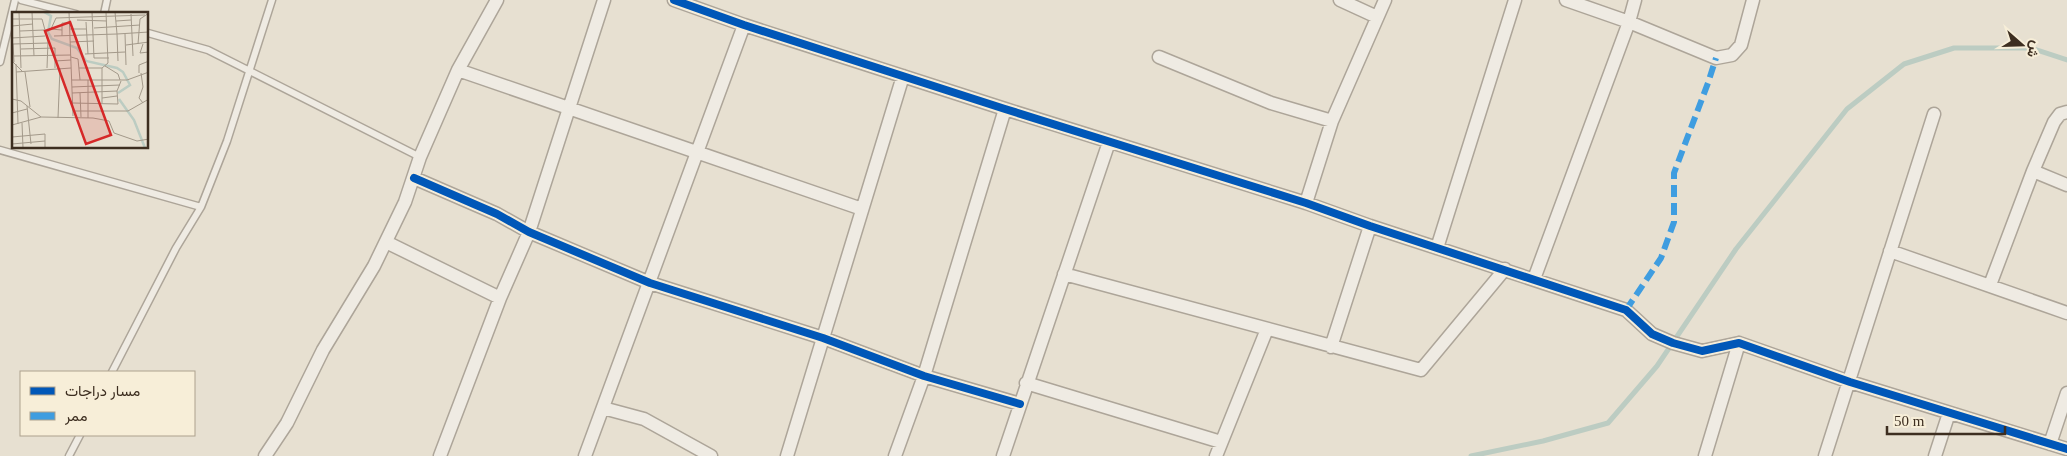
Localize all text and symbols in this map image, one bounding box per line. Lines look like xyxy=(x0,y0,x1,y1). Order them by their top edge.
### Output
inset map xyxy=(12,12,149,149)
north arrow xyxy=(1997,20,2047,70)
text: ش xyxy=(2023,38,2044,60)
legend xyxy=(20,371,195,436)
text: مسار دراجات xyxy=(65,383,140,400)
scale bar xyxy=(1887,404,2004,436)
text: ممر xyxy=(64,408,87,425)
text: 50 m xyxy=(1894,413,1925,429)

